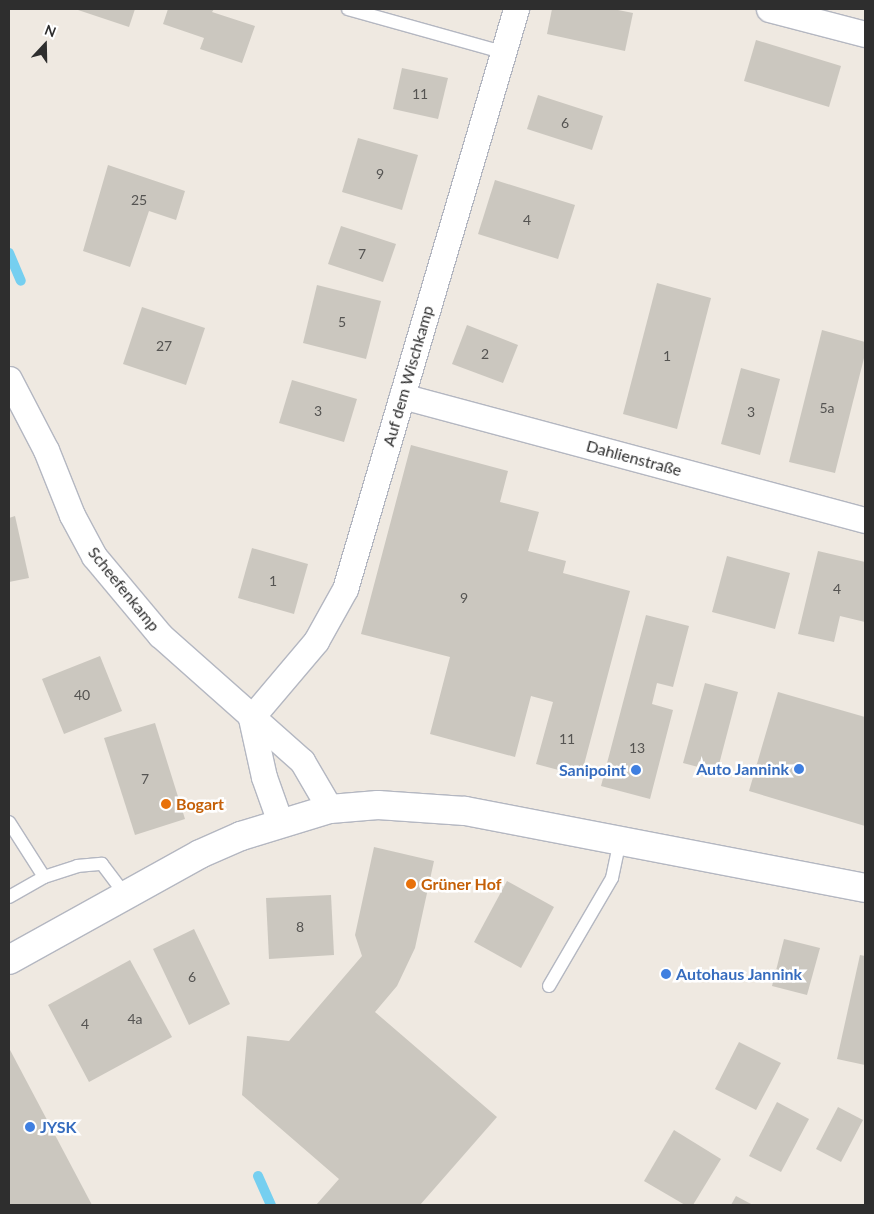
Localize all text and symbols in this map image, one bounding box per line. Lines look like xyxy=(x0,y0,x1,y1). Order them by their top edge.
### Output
north arrow xyxy=(20,20,70,70)
text: N xyxy=(42,21,59,40)
house number: 11 xyxy=(412,86,428,102)
house number: 6 xyxy=(561,115,569,131)
house number: 9 xyxy=(376,166,384,182)
house number: 25 xyxy=(131,192,147,208)
house number: 4 xyxy=(523,212,531,228)
house number: 7 xyxy=(358,246,366,262)
street label: Auf dem Wischkamp xyxy=(379,303,437,449)
house number: 5 xyxy=(338,314,346,330)
house number: 27 xyxy=(156,338,172,354)
house number: 2 xyxy=(481,346,489,362)
house number: 1 xyxy=(663,348,671,364)
house number: 5a xyxy=(819,400,835,416)
house number: 3 xyxy=(314,403,322,419)
house number: 3 xyxy=(747,404,755,420)
street label: Dahlienstraße xyxy=(584,436,684,480)
street label: Scheefenkamp xyxy=(84,543,164,635)
house number: 1 xyxy=(269,573,277,589)
house number: 4 xyxy=(833,581,841,597)
house number: 9 xyxy=(460,590,468,606)
house number: 40 xyxy=(74,687,90,703)
house number: 11 xyxy=(559,731,575,747)
house number: 13 xyxy=(629,740,645,756)
place label: Auto Jannink xyxy=(696,759,789,779)
place label: Sanipoint xyxy=(559,760,626,780)
marker: Auto Jannink xyxy=(793,763,805,775)
marker: Sanipoint xyxy=(630,764,642,776)
house number: 7 xyxy=(141,771,149,787)
place label: Bogart xyxy=(176,794,224,814)
marker: Bogart xyxy=(160,798,172,810)
place label: Grüner Hof xyxy=(421,874,502,894)
marker: Grüner Hof xyxy=(405,878,417,890)
house number: 8 xyxy=(296,919,304,935)
place label: Autohaus Jannink xyxy=(676,964,803,984)
marker: Autohaus Jannink xyxy=(660,968,672,980)
house number: 6 xyxy=(188,969,196,985)
house number: 4a xyxy=(127,1011,143,1027)
house number: 4 xyxy=(81,1016,89,1032)
place label: JYSK xyxy=(40,1117,77,1137)
marker: JYSK xyxy=(24,1121,36,1133)

